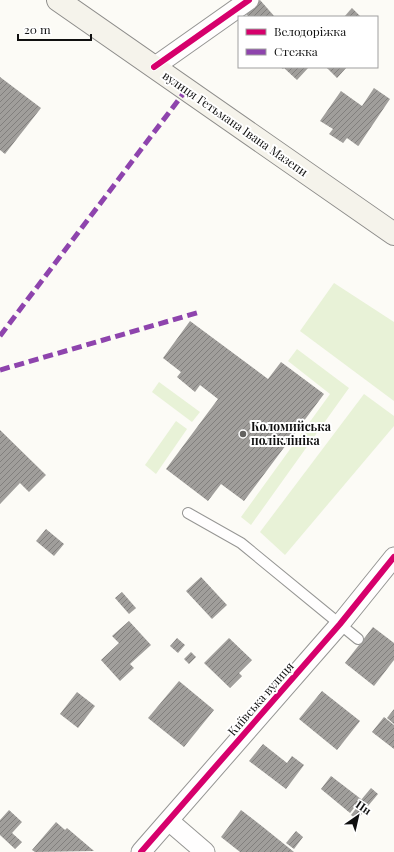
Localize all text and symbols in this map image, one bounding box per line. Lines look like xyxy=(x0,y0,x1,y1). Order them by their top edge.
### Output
scale bar xyxy=(18,16,91,42)
legend xyxy=(238,16,378,68)
text: 20 m xyxy=(24,21,51,37)
text: Велодоріжка xyxy=(274,23,346,39)
text: Стежка xyxy=(274,43,318,59)
street label: вулиця Гетьмана Івана Мазепи xyxy=(160,67,312,180)
place label: Коломийська поліклініка xyxy=(251,418,332,448)
marker: Коломийська поліклініка xyxy=(238,429,248,439)
street label: Київська вулиця xyxy=(224,658,297,739)
north arrow xyxy=(338,796,378,836)
text: Пн xyxy=(353,797,375,818)

